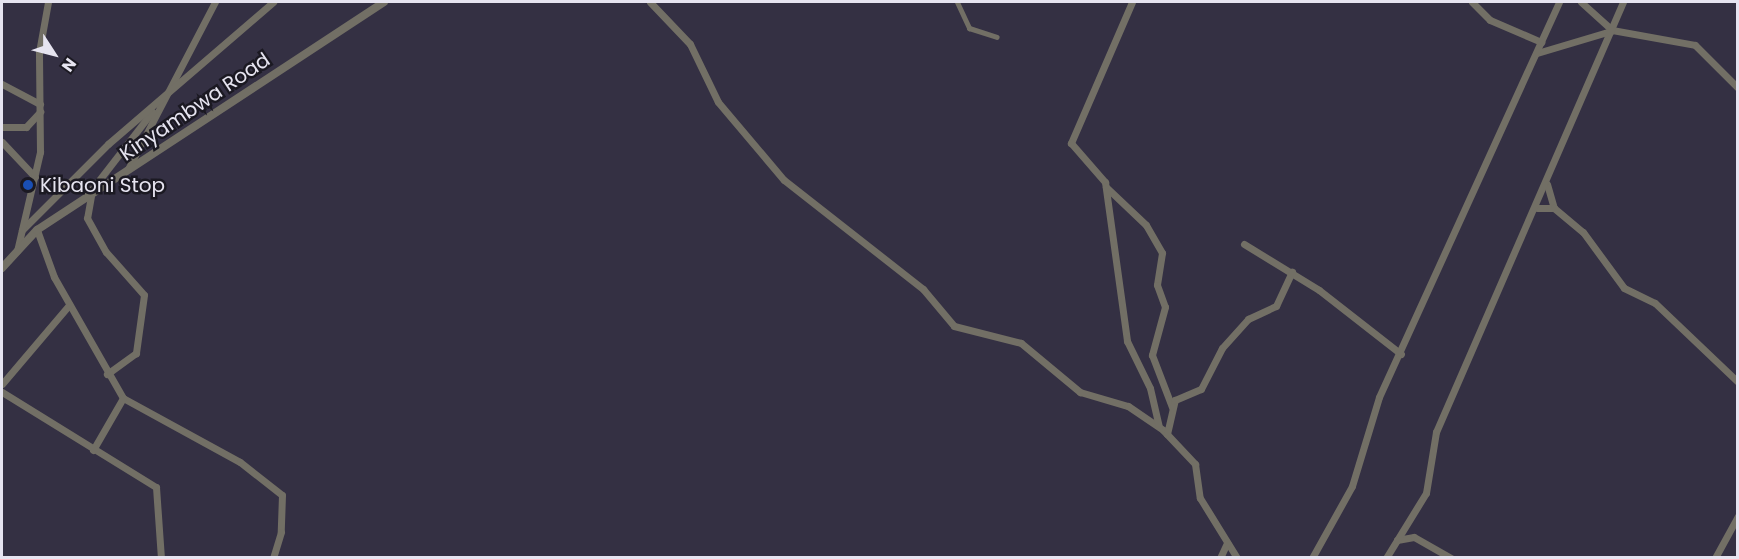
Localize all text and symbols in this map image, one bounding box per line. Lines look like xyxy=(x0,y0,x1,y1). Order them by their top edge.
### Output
north arrow xyxy=(24,24,84,84)
street label: Kinyambwa Road xyxy=(115,48,275,166)
text: N xyxy=(56,53,82,77)
place label: Kibaoni Stop xyxy=(40,173,165,197)
marker: Kibaoni Stop xyxy=(21,178,35,192)

